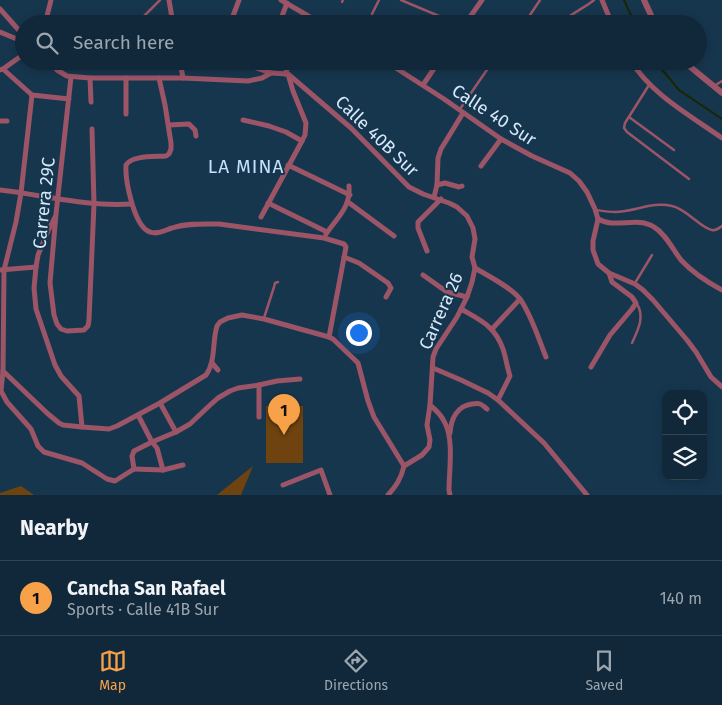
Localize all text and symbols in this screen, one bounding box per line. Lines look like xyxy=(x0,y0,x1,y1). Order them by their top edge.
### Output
search box xyxy=(15,15,707,70)
icon: search xyxy=(33,29,61,57)
text: Search here xyxy=(73,31,174,54)
street label: Calle 40 Sur xyxy=(448,80,540,150)
street label: Calle 40B Sur xyxy=(331,91,423,181)
district label: LA MINA xyxy=(208,155,284,178)
street label: Carrera 29C xyxy=(28,156,60,250)
street label: Carrera 26 xyxy=(414,269,468,353)
your location xyxy=(346,320,372,346)
map controls xyxy=(662,390,707,480)
button: locate xyxy=(662,390,707,435)
pin: 1 xyxy=(268,394,300,435)
button: layers xyxy=(662,435,707,480)
text: Nearby xyxy=(20,515,88,541)
text: Cancha San Rafael xyxy=(67,577,226,600)
text: 1 xyxy=(32,589,40,608)
text: 140 m xyxy=(660,589,702,608)
text: Sports · Calle 41B Sur xyxy=(67,600,219,619)
tab: Map xyxy=(99,647,127,694)
tab: Directions xyxy=(324,647,388,694)
tab: Saved xyxy=(585,647,623,694)

